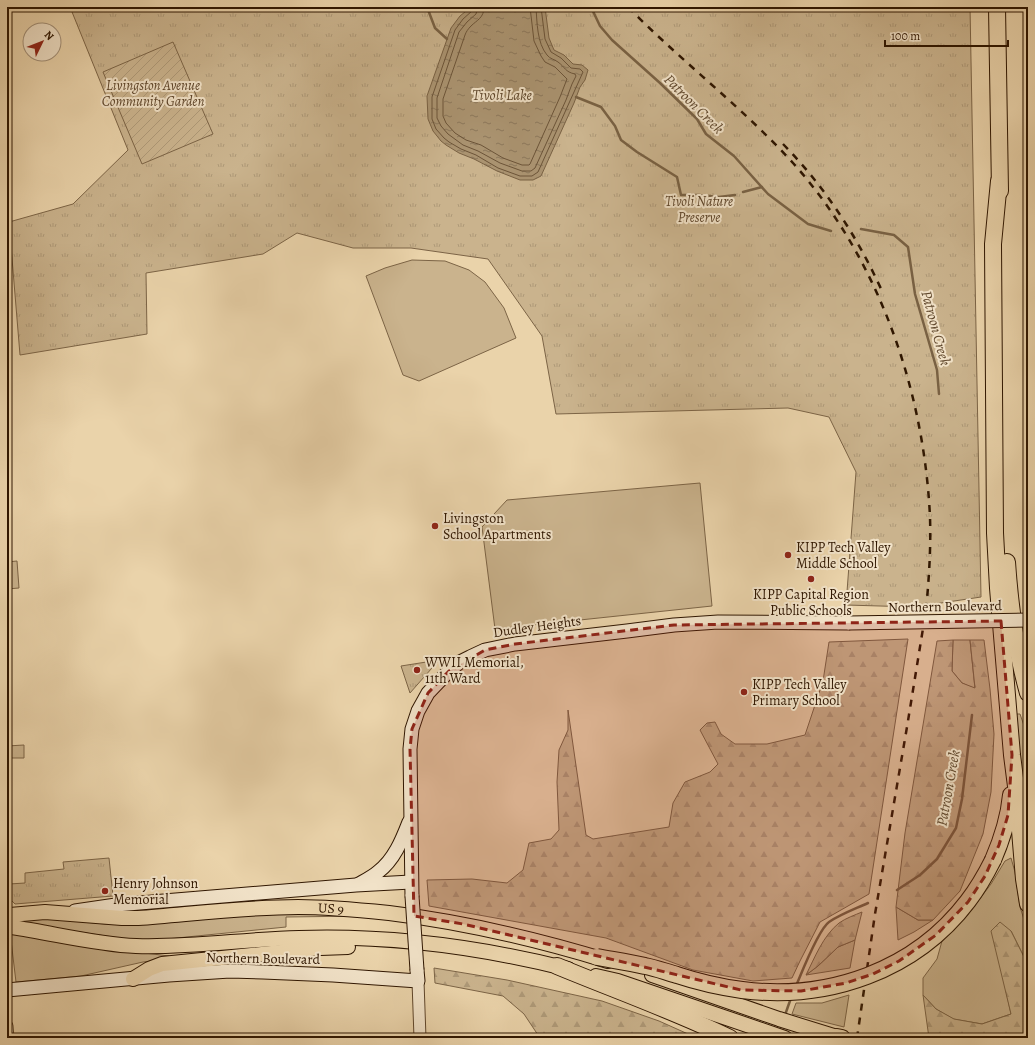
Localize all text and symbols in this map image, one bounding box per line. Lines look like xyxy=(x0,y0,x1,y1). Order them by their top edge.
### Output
north arrow xyxy=(22,22,62,62)
scale bar xyxy=(885,22,1008,48)
text: N xyxy=(41,27,57,44)
text: 100 m xyxy=(891,28,920,44)
water label: Patroon Creek xyxy=(660,70,728,138)
park label: Livingston Avenue Community Garden xyxy=(102,76,204,111)
water label: Tivoli Lake xyxy=(472,85,532,105)
park label: Tivoli Nature Preserve xyxy=(665,192,733,227)
water label: Patroon Creek xyxy=(916,288,956,368)
place label: Livingston School Apartments xyxy=(443,509,551,544)
marker: Livingston School Apartments xyxy=(430,521,440,531)
place label: KIPP Tech Valley Middle School xyxy=(796,538,891,573)
marker: KIPP Tech Valley Middle School xyxy=(783,550,793,560)
marker: KIPP Capital Region Public Schools xyxy=(806,574,816,584)
place label: KIPP Capital Region Public Schools xyxy=(753,585,869,620)
street label: Northern Boulevard xyxy=(888,596,1003,617)
street label: Dudley Heights xyxy=(492,611,582,642)
place label: WWII Memorial, 11th Ward xyxy=(424,653,524,688)
marker: WWII Memorial, 11th Ward xyxy=(412,665,422,675)
place label: KIPP Tech Valley Primary School xyxy=(752,675,847,710)
marker: KIPP Tech Valley Primary School xyxy=(739,687,749,697)
water label: Patroon Creek xyxy=(931,748,965,828)
place label: Henry Johnson Memorial xyxy=(113,874,199,909)
marker: Henry Johnson Memorial xyxy=(100,886,110,896)
street label: US 9 xyxy=(318,898,345,919)
street label: Northern Boulevard xyxy=(206,948,321,969)

